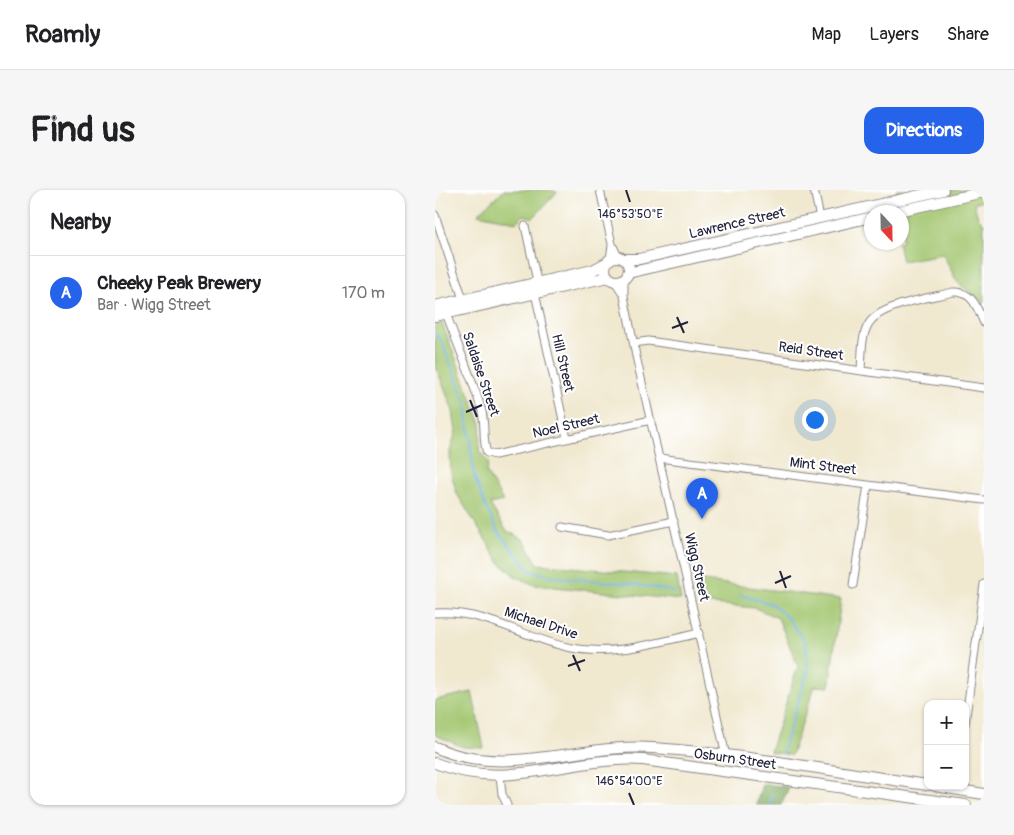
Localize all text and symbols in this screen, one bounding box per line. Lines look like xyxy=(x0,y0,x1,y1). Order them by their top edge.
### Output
text: Roamly xyxy=(25,20,100,49)
text: Map xyxy=(812,23,841,46)
text: Layers xyxy=(869,23,919,46)
text: Share xyxy=(947,23,989,46)
button: Directions xyxy=(864,107,984,154)
text: Find us xyxy=(30,108,135,152)
street label: Lawrence Street xyxy=(687,204,787,242)
north arrow xyxy=(864,205,909,250)
text: 146°53'50"E xyxy=(597,207,663,222)
text: Nearby xyxy=(50,209,111,236)
text: Cheeky Peak Brewery xyxy=(97,271,261,295)
text: A xyxy=(61,283,71,303)
text: 170 m xyxy=(342,283,385,303)
text: Bar · Wigg Street xyxy=(97,295,211,315)
street label: Saldaise Street xyxy=(459,330,503,419)
street label: Hill Street xyxy=(548,332,578,394)
street label: Reid Street xyxy=(777,338,845,364)
your location xyxy=(802,407,828,433)
street label: Noel Street xyxy=(531,410,601,442)
street label: Mint Street xyxy=(789,453,858,479)
pin: A xyxy=(686,478,718,519)
street label: Wigg Street xyxy=(681,531,713,603)
street label: Michael Drive xyxy=(502,603,580,643)
map controls xyxy=(924,700,969,790)
button: + xyxy=(924,700,969,745)
street label: Osburn Street xyxy=(693,745,778,773)
button: − xyxy=(924,745,969,790)
text: 146°54'00"E xyxy=(595,774,663,789)

